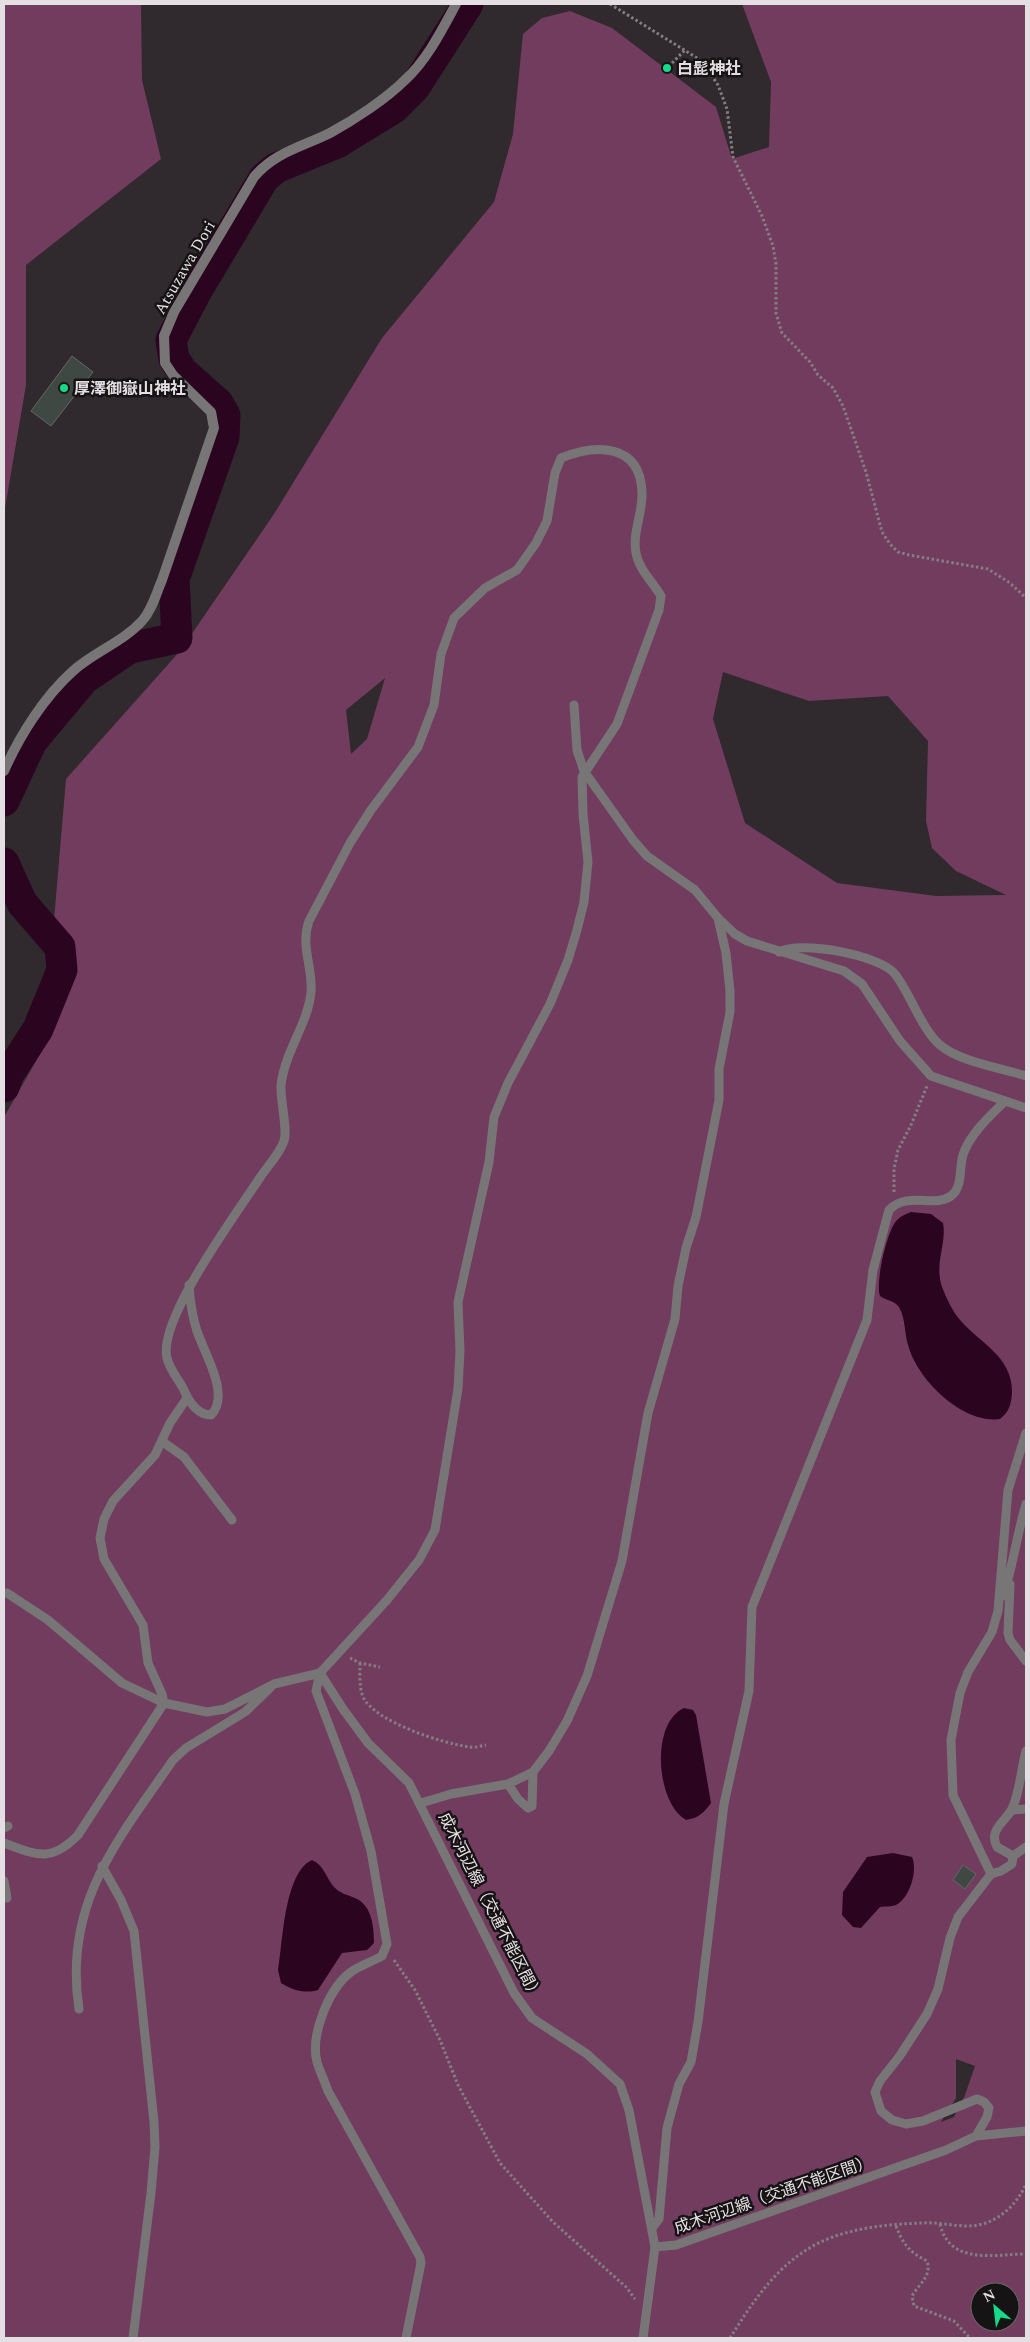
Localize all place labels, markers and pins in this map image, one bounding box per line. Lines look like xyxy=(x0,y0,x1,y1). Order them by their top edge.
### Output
place label: 白髭神社 xyxy=(677,57,741,81)
marker: 白髭神社 xyxy=(661,62,673,74)
place label: 厚澤御嶽山神社 xyxy=(74,377,186,401)
marker: 厚澤御嶽山神社 xyxy=(58,382,70,394)

